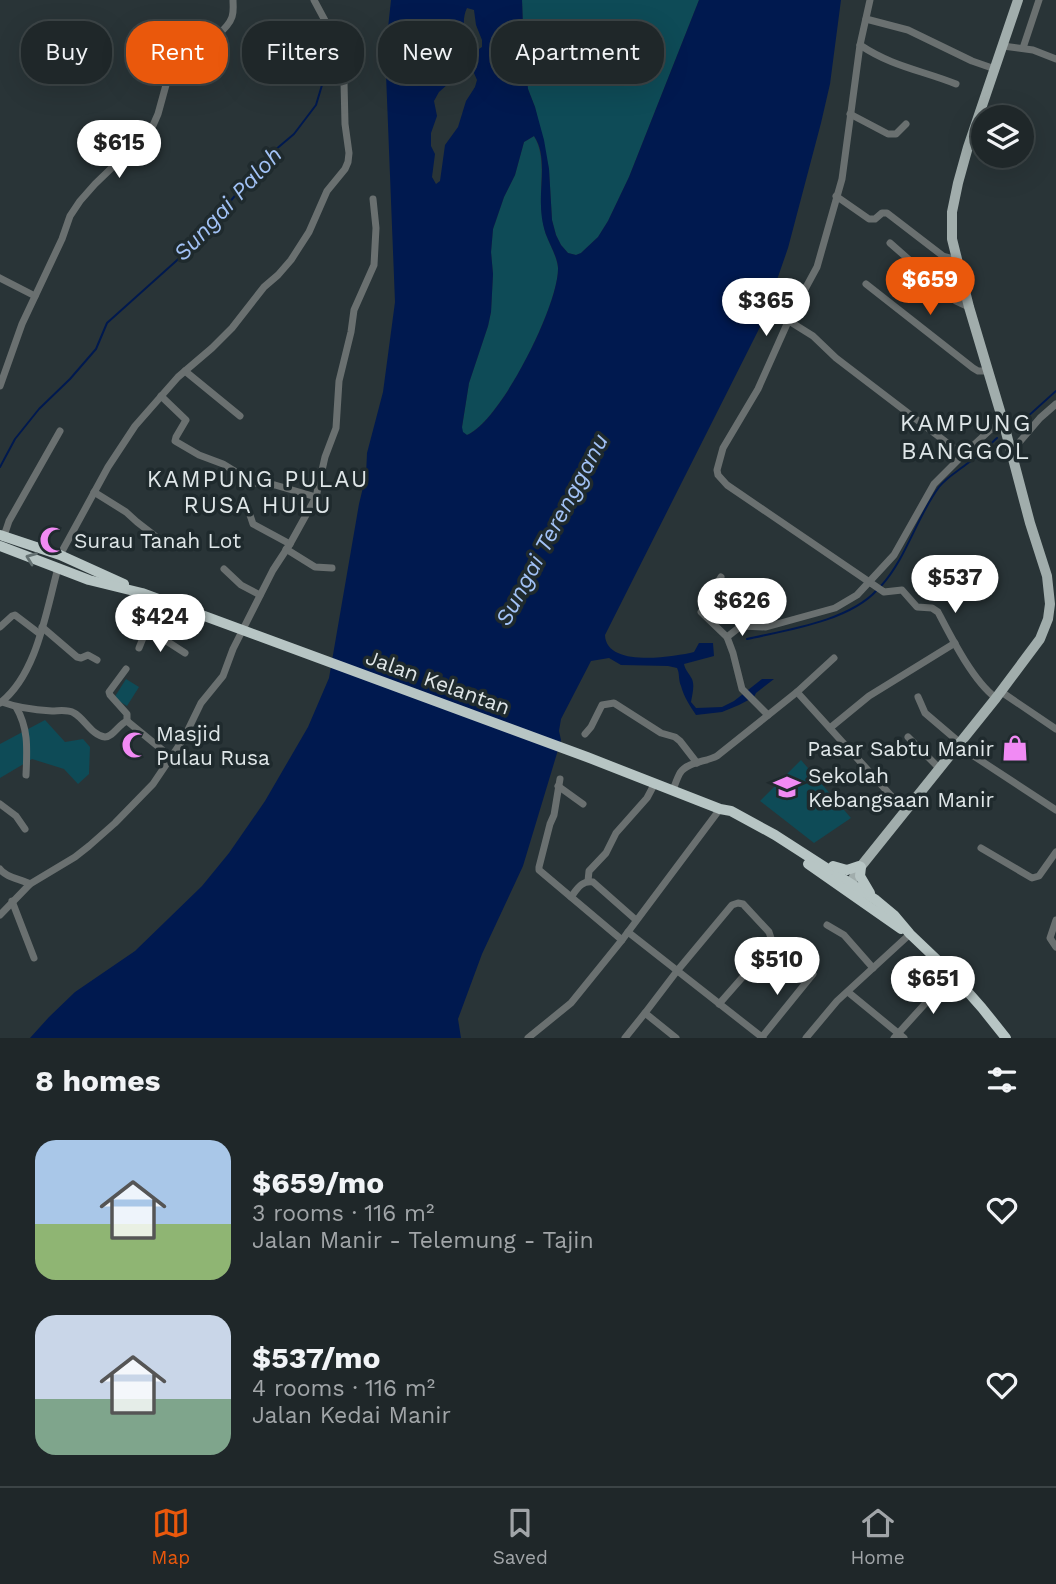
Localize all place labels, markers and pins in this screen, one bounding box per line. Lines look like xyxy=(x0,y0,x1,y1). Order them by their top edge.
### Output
pin: $615 xyxy=(78,120,160,180)
pin: $659 xyxy=(889,258,971,317)
pin: $365 xyxy=(725,278,807,338)
mosque icon: Surau Tanah Lot xyxy=(38,525,68,555)
place label: Surau Tanah Lot xyxy=(74,528,241,553)
pin: $537 xyxy=(914,556,996,615)
pin: $626 xyxy=(701,578,783,638)
pin: $424 xyxy=(119,594,201,654)
place label: Masjid Pulau Rusa xyxy=(156,721,270,770)
mosque icon: Masjid Pulau Rusa xyxy=(120,730,150,760)
shop icon: Pasar Sabtu Manir xyxy=(1000,733,1030,763)
place label: Pasar Sabtu Manir xyxy=(807,736,994,761)
place label: Sekolah Kebangsaan Manir xyxy=(808,763,995,812)
school or university icon: Sekolah Kebangsaan Manir xyxy=(772,772,802,802)
pin: $510 xyxy=(736,937,818,997)
pin: $651 xyxy=(892,956,974,1016)

